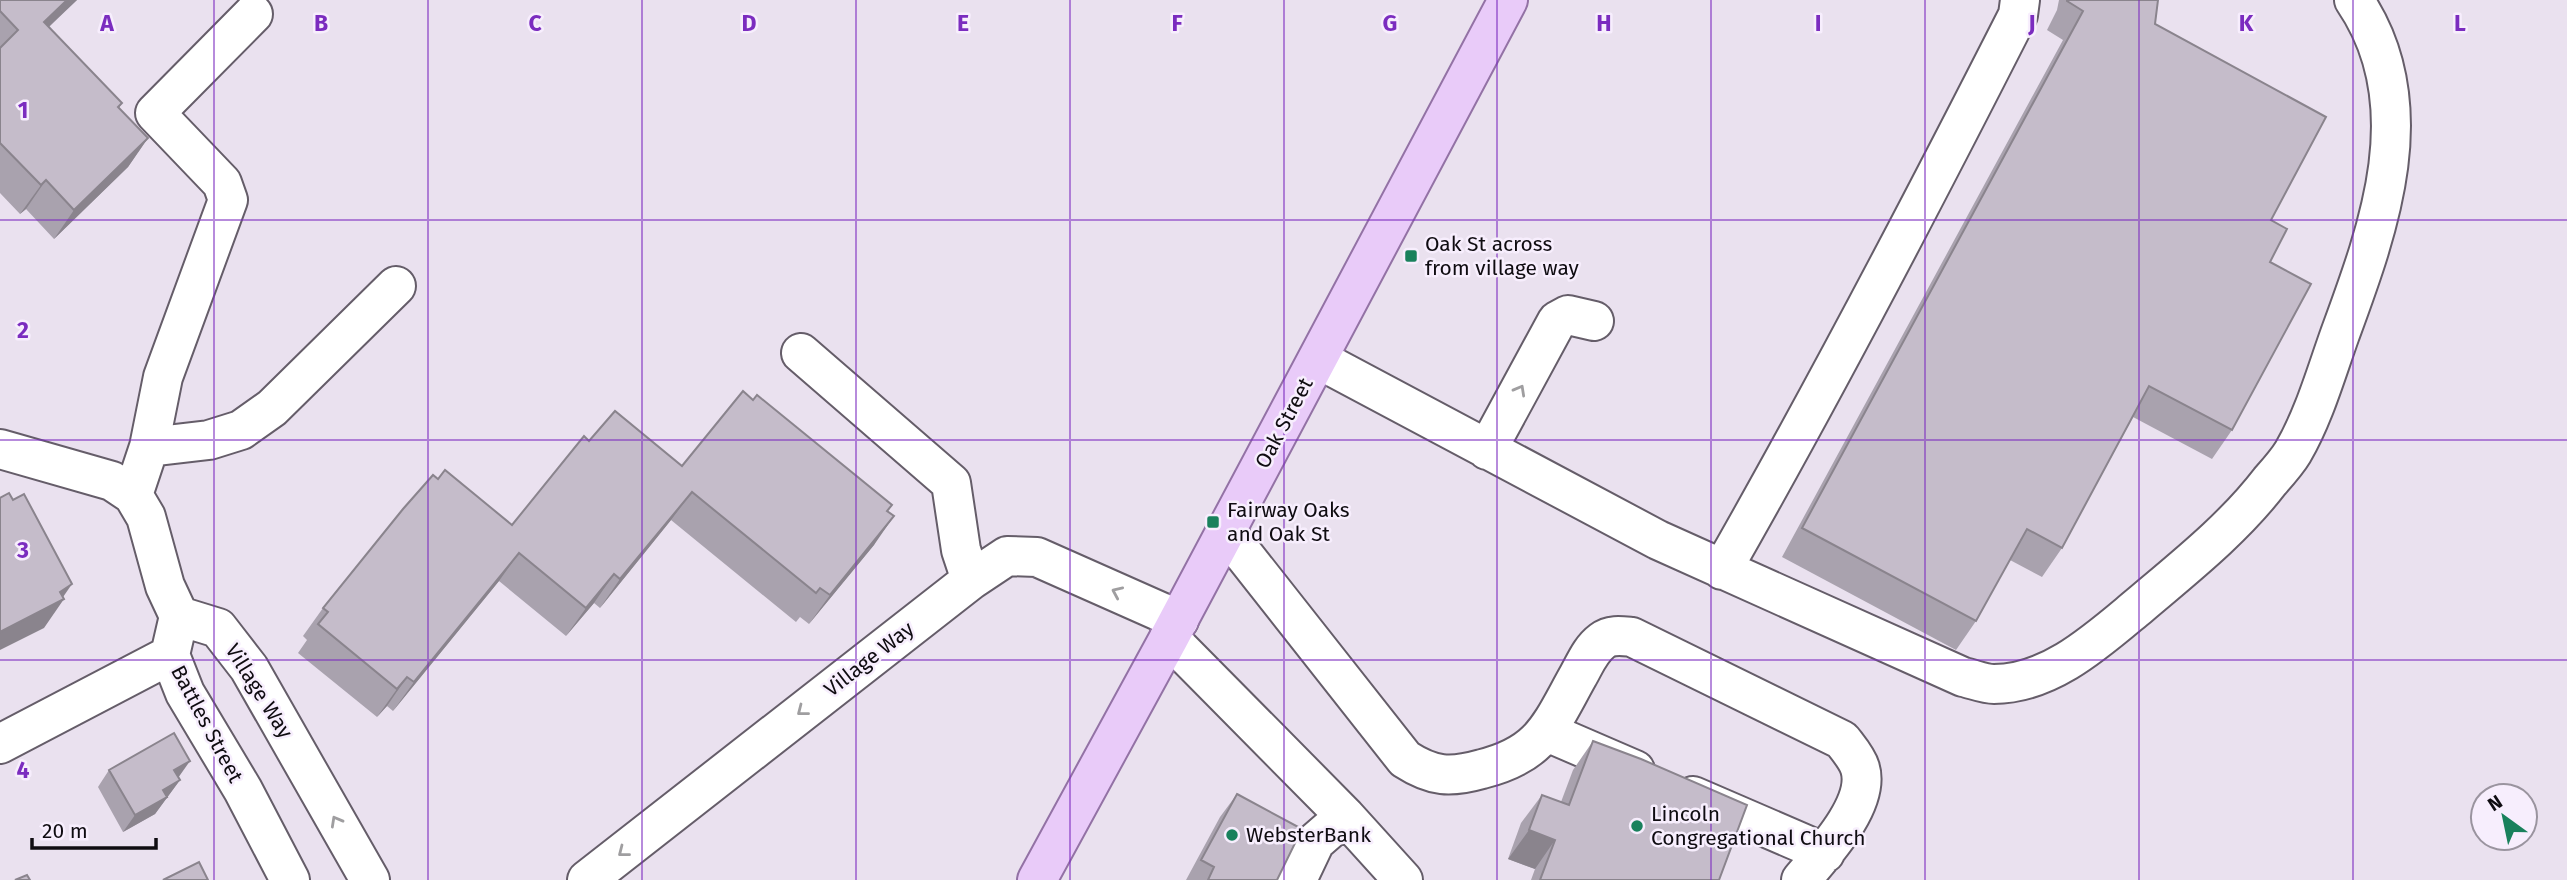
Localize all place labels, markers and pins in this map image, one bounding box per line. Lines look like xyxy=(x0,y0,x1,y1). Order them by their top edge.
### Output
place label: Oak St across from village way xyxy=(1425,231,1580,281)
marker: Oak St across from village way xyxy=(1403,248,1419,264)
place label: Fairway Oaks and Oak St xyxy=(1227,497,1350,547)
marker: Fairway Oaks and Oak St xyxy=(1205,514,1221,530)
place label: Lincoln Congregational Church xyxy=(1651,801,1866,851)
marker: Lincoln Congregational Church xyxy=(1629,818,1645,834)
place label: WebsterBank xyxy=(1246,822,1371,848)
marker: WebsterBank xyxy=(1224,827,1240,843)

